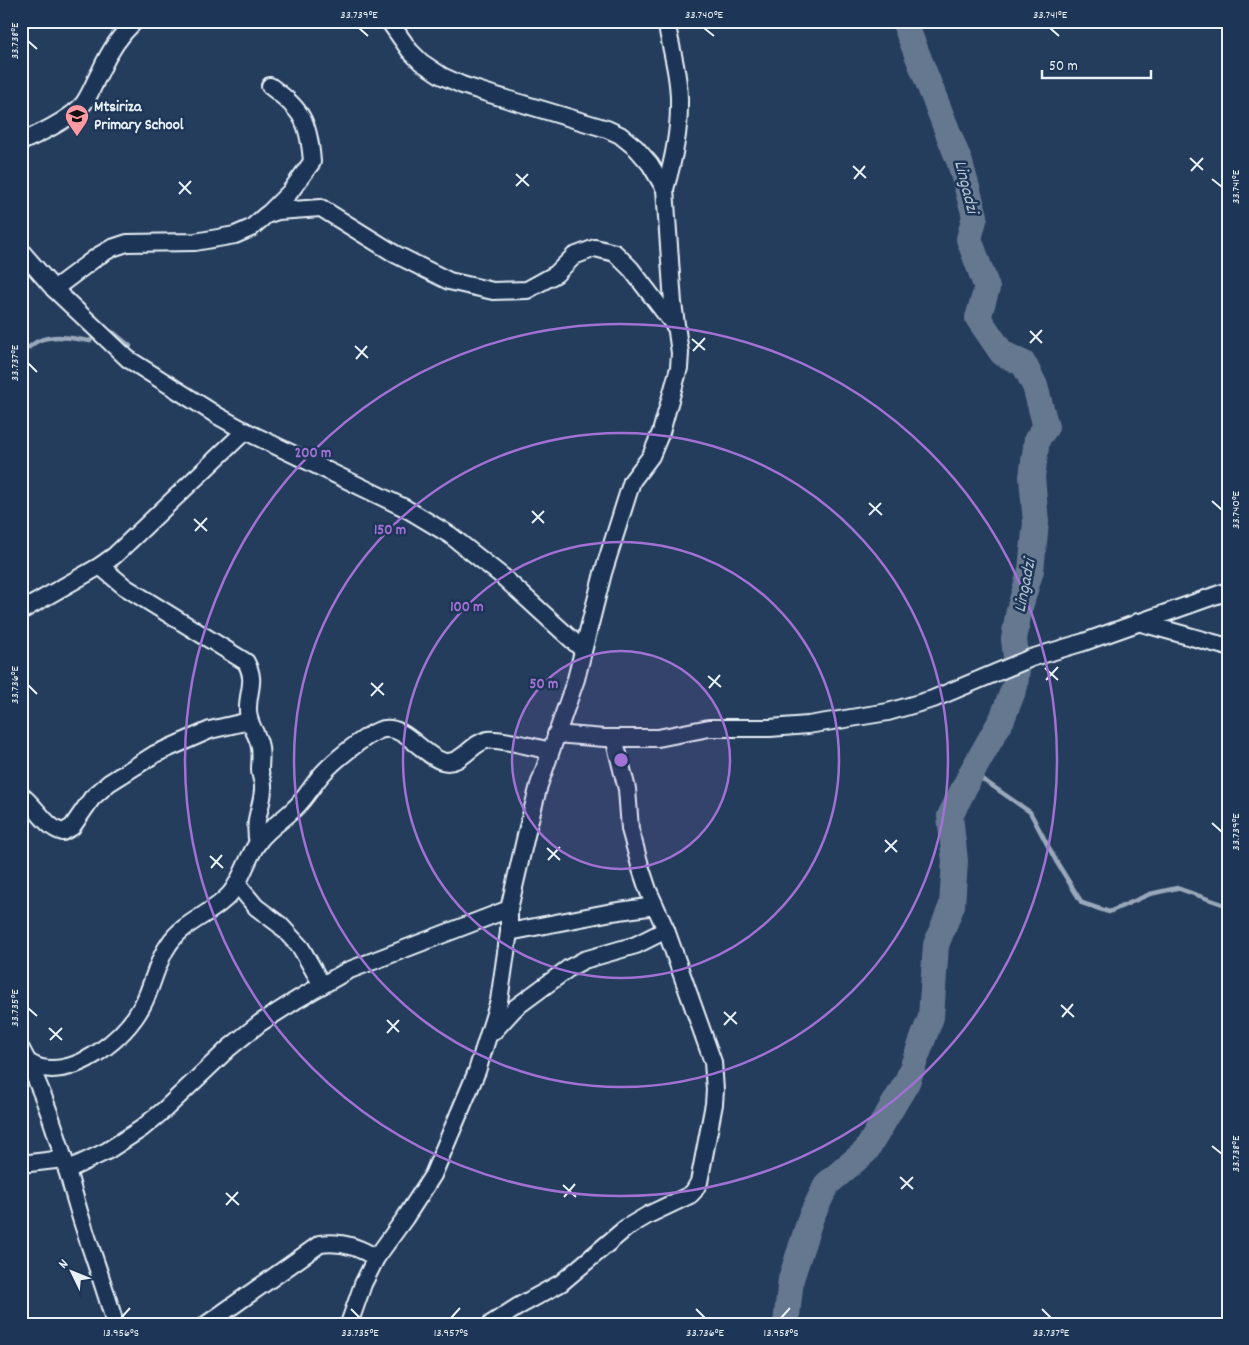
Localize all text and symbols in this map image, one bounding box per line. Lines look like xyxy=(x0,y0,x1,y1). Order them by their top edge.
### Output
text: 33.739°E xyxy=(340,7,378,24)
text: 33.740°E xyxy=(685,7,724,24)
text: 33.741°E xyxy=(1033,7,1068,24)
text: 33.738°E xyxy=(7,22,24,59)
scale bar xyxy=(1042,48,1150,80)
text: 50 m xyxy=(1049,56,1078,78)
place label: Mtsiriza Primary School xyxy=(94,96,184,137)
school or university icon: Mtsiriza Primary School xyxy=(64,103,90,137)
water label: Lingadzi xyxy=(946,158,984,219)
text: 33.741°E xyxy=(1228,169,1245,204)
text: 33.737°E xyxy=(7,344,24,381)
text: 200 m xyxy=(295,443,331,465)
text: 33.740°E xyxy=(1228,490,1245,529)
text: 150 m xyxy=(374,520,406,542)
water label: Lingadzi xyxy=(1009,555,1044,615)
text: 100 m xyxy=(450,597,484,619)
text: 33.736°E xyxy=(7,666,24,704)
text: 50 m xyxy=(530,674,558,696)
centre of rings xyxy=(612,751,630,769)
text: 33.739°E xyxy=(1228,813,1245,851)
text: 33.735°E xyxy=(7,989,24,1027)
text: 33.738°E xyxy=(1228,1135,1245,1172)
north arrow xyxy=(48,1248,98,1298)
text: N xyxy=(54,1255,74,1274)
text: 13.956°S xyxy=(103,1325,139,1342)
text: 33.735°E xyxy=(341,1325,379,1342)
text: 13.957°S xyxy=(434,1325,468,1342)
text: 33.736°E xyxy=(686,1325,724,1342)
text: 13.958°S xyxy=(764,1325,798,1342)
text: 33.737°E xyxy=(1033,1325,1070,1342)

